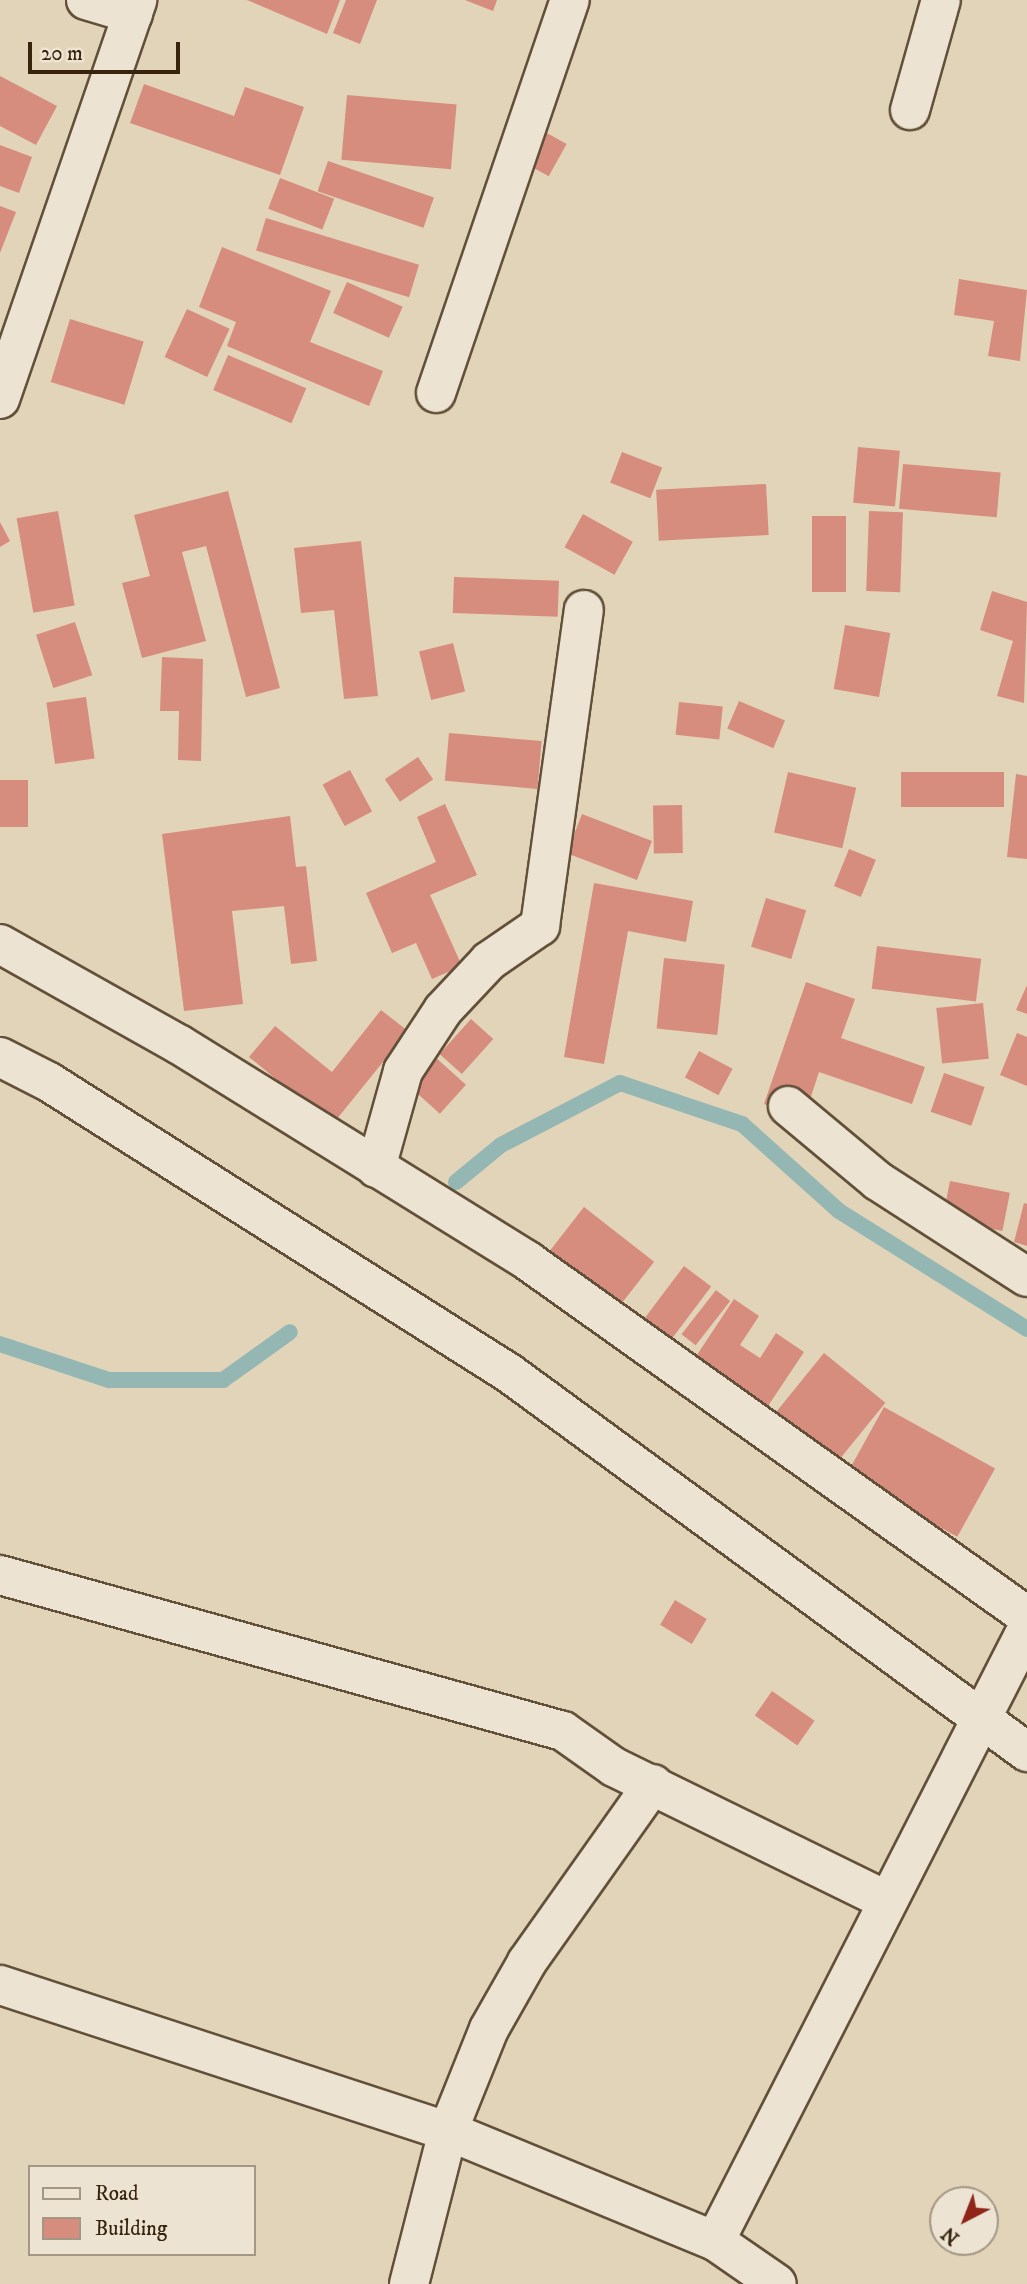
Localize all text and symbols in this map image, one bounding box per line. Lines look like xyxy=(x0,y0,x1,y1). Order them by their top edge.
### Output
scale bar xyxy=(32,28,184,72)
text: 20 m xyxy=(41,41,83,67)
legend xyxy=(28,2165,256,2256)
text: Road xyxy=(95,2181,139,2207)
north arrow xyxy=(929,2186,999,2256)
text: Building xyxy=(95,2216,167,2242)
text: N xyxy=(937,2222,964,2249)

